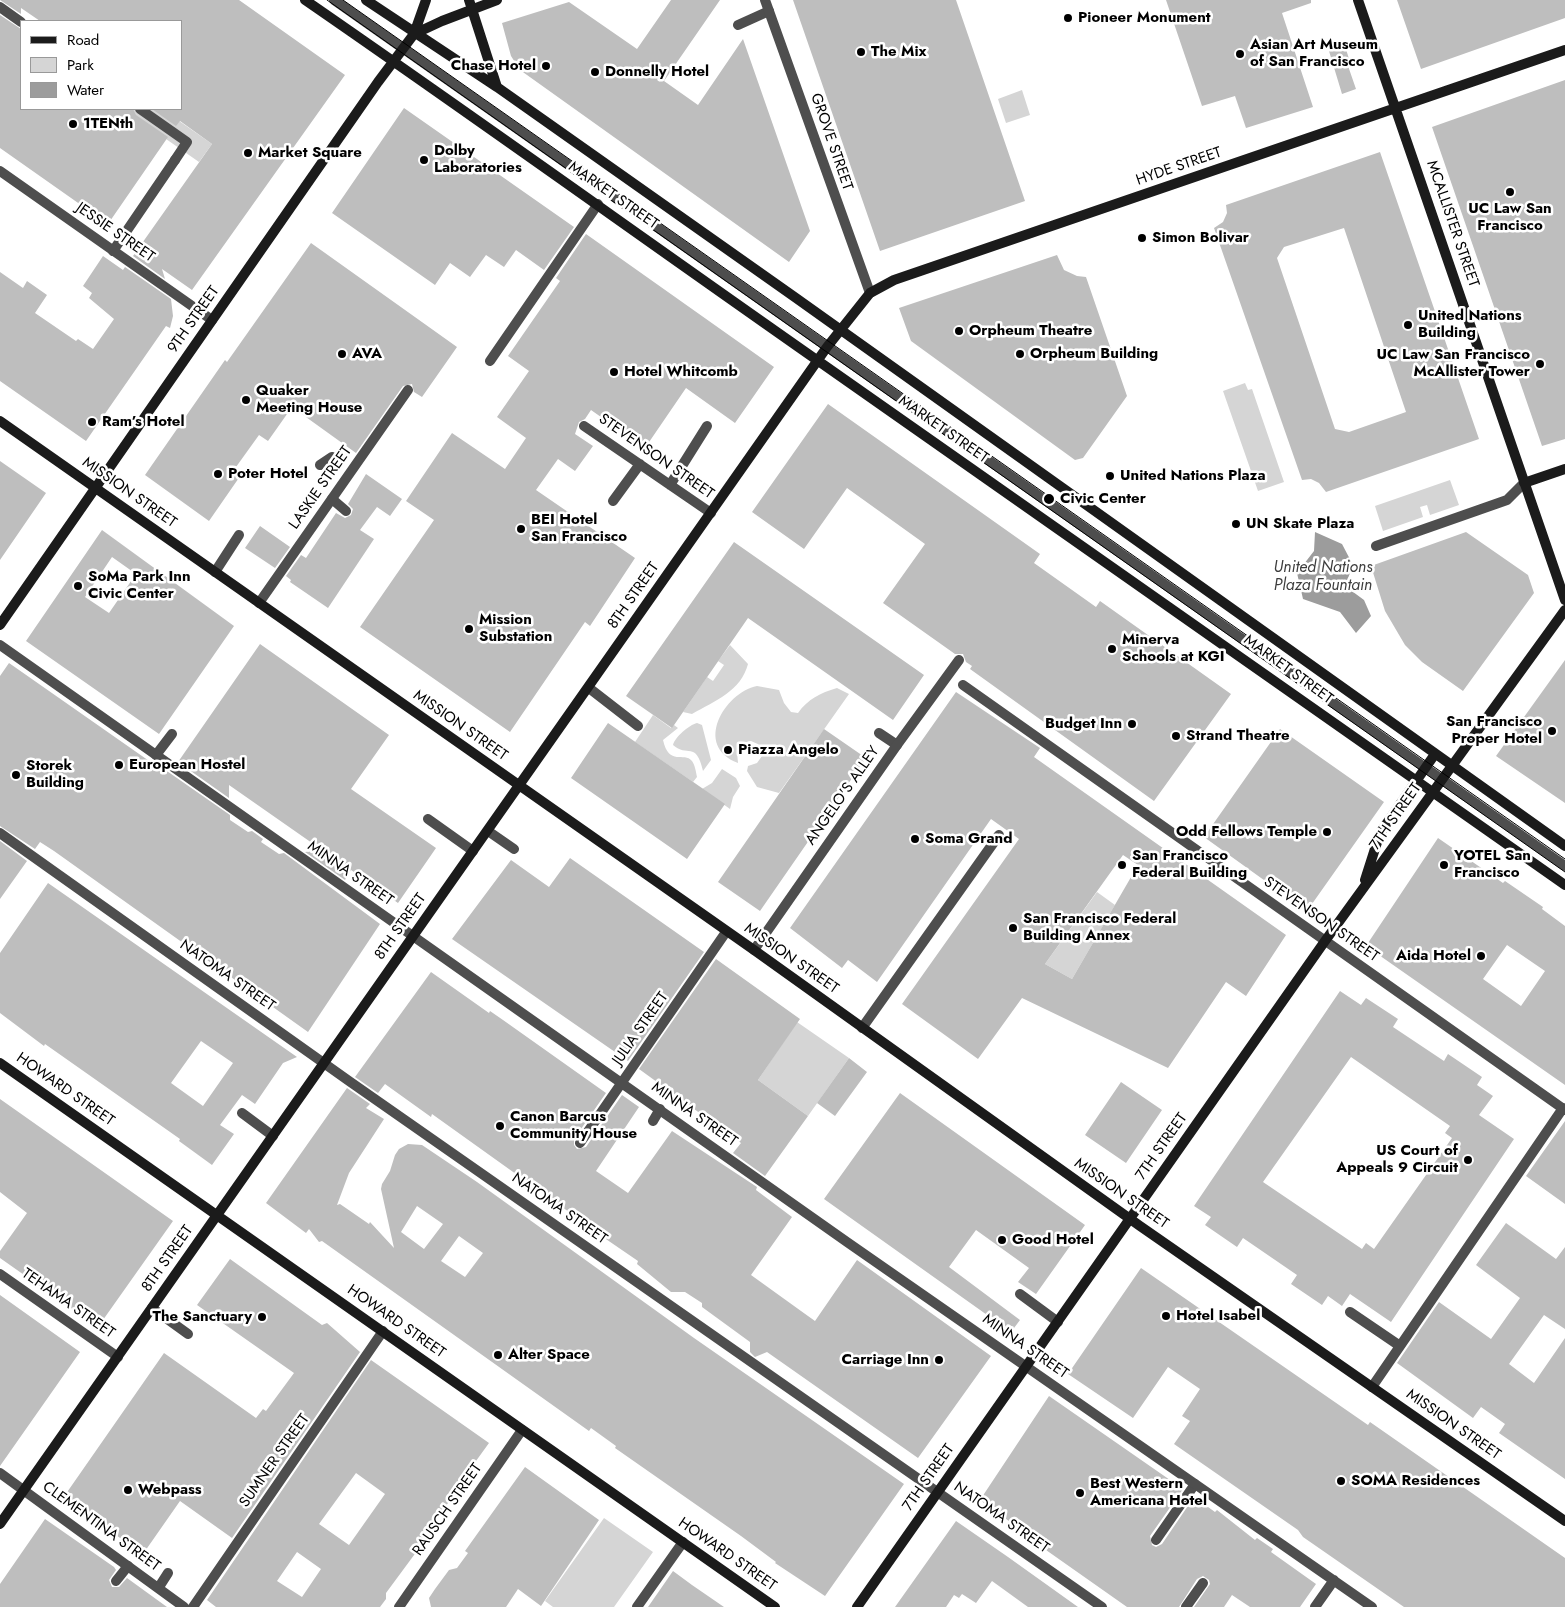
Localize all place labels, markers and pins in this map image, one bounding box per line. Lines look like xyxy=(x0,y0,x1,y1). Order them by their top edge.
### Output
place label: Pioneer Monument xyxy=(1078,9,1211,27)
marker: Pioneer Monument xyxy=(1062,12,1074,24)
place label: Asian Art Museum of San Francisco xyxy=(1250,36,1378,71)
place label: The Mix xyxy=(871,43,927,61)
marker: The Mix xyxy=(855,46,867,58)
marker: Asian Art Museum of San Francisco xyxy=(1234,48,1246,60)
place label: Chase Hotel xyxy=(451,57,536,75)
marker: Chase Hotel xyxy=(540,60,552,72)
place label: Donnelly Hotel xyxy=(605,63,709,81)
marker: Donnelly Hotel xyxy=(589,66,601,78)
place label: 1TENth xyxy=(83,115,133,133)
marker: 1TENth xyxy=(67,118,79,130)
place label: Dolby Laboratories xyxy=(434,142,522,177)
place label: Market Square xyxy=(258,144,362,162)
marker: Market Square xyxy=(242,147,254,159)
marker: Dolby Laboratories xyxy=(418,154,430,166)
marker: UC Law San Francisco xyxy=(1504,186,1516,198)
place label: UC Law San Francisco xyxy=(1468,200,1552,235)
place label: Simon Bolivar xyxy=(1152,229,1249,247)
marker: Simon Bolivar xyxy=(1136,232,1148,244)
place label: United Nations Building xyxy=(1418,307,1522,342)
marker: United Nations Building xyxy=(1402,319,1414,331)
place label: Orpheum Theatre xyxy=(969,322,1092,340)
marker: Orpheum Theatre xyxy=(953,325,965,337)
place label: AVA xyxy=(352,345,382,363)
place label: Orpheum Building xyxy=(1030,345,1158,363)
place label: UC Law San Francisco McAllister Tower xyxy=(1377,346,1530,381)
marker: AVA xyxy=(336,348,348,360)
marker: Orpheum Building xyxy=(1014,348,1026,360)
marker: UC Law San Francisco McAllister Tower xyxy=(1534,358,1546,370)
place label: Hotel Whitcomb xyxy=(624,363,738,381)
marker: Hotel Whitcomb xyxy=(608,366,620,378)
place label: Quaker Meeting House xyxy=(256,382,362,417)
marker: Quaker Meeting House xyxy=(240,394,252,406)
place label: Ram’s Hotel xyxy=(102,413,184,431)
marker: Ram’s Hotel xyxy=(86,416,98,428)
place label: Poter Hotel xyxy=(228,465,308,483)
place label: United Nations Plaza xyxy=(1120,467,1266,485)
marker: Poter Hotel xyxy=(212,468,224,480)
marker: United Nations Plaza xyxy=(1104,470,1116,482)
place label: Civic Center xyxy=(1060,490,1146,508)
marker: Civic Center xyxy=(1042,492,1056,506)
place label: BEI Hotel San Francisco xyxy=(531,511,627,546)
place label: UN Skate Plaza xyxy=(1246,515,1354,533)
marker: UN Skate Plaza xyxy=(1230,518,1242,530)
marker: BEI Hotel San Francisco xyxy=(515,523,527,535)
place label: SoMa Park Inn Civic Center xyxy=(88,568,191,603)
marker: SoMa Park Inn Civic Center xyxy=(72,580,84,592)
place label: Mission Substation xyxy=(479,611,552,646)
marker: Mission Substation xyxy=(463,623,475,635)
place label: Minerva Schools at KGI xyxy=(1122,631,1225,666)
marker: Minerva Schools at KGI xyxy=(1106,643,1118,655)
place label: San Francisco Proper Hotel xyxy=(1446,713,1542,748)
place label: Budget Inn xyxy=(1045,715,1122,733)
marker: Budget Inn xyxy=(1126,718,1138,730)
marker: San Francisco Proper Hotel xyxy=(1546,725,1558,737)
place label: Strand Theatre xyxy=(1186,727,1290,745)
marker: Strand Theatre xyxy=(1170,730,1182,742)
place label: Piazza Angelo xyxy=(738,741,839,759)
marker: Piazza Angelo xyxy=(722,744,734,756)
place label: European Hostel xyxy=(129,756,245,774)
place label: Storek Building xyxy=(26,757,84,792)
marker: European Hostel xyxy=(113,759,125,771)
marker: Storek Building xyxy=(10,769,22,781)
place label: Odd Fellows Temple xyxy=(1176,823,1317,841)
marker: Odd Fellows Temple xyxy=(1321,826,1333,838)
place label: Soma Grand xyxy=(925,830,1012,848)
marker: Soma Grand xyxy=(909,833,921,845)
place label: San Francisco Federal Building xyxy=(1132,847,1247,882)
place label: YOTEL San Francisco xyxy=(1454,847,1531,882)
marker: San Francisco Federal Building xyxy=(1116,859,1128,871)
marker: YOTEL San Francisco xyxy=(1438,859,1450,871)
place label: San Francisco Federal Building Annex xyxy=(1023,910,1176,945)
marker: San Francisco Federal Building Annex xyxy=(1007,922,1019,934)
place label: Aida Hotel xyxy=(1396,947,1471,965)
marker: Aida Hotel xyxy=(1475,950,1487,962)
place label: Canon Barcus Community House xyxy=(510,1108,637,1143)
marker: Canon Barcus Community House xyxy=(494,1120,506,1132)
place label: US Court of Appeals 9 Circuit xyxy=(1336,1142,1458,1177)
marker: US Court of Appeals 9 Circuit xyxy=(1462,1154,1474,1166)
place label: Good Hotel xyxy=(1012,1231,1094,1249)
marker: Good Hotel xyxy=(996,1234,1008,1246)
place label: Hotel Isabel xyxy=(1176,1307,1260,1325)
place label: The Sanctuary xyxy=(153,1308,252,1326)
marker: Hotel Isabel xyxy=(1160,1310,1172,1322)
marker: The Sanctuary xyxy=(256,1311,268,1323)
place label: Alter Space xyxy=(508,1346,590,1364)
marker: Alter Space xyxy=(492,1349,504,1361)
place label: Carriage Inn xyxy=(842,1351,929,1369)
marker: Carriage Inn xyxy=(933,1354,945,1366)
place label: SOMA Residences xyxy=(1351,1472,1480,1490)
place label: Best Western Americana Hotel xyxy=(1090,1475,1207,1510)
marker: SOMA Residences xyxy=(1335,1475,1347,1487)
place label: Webpass xyxy=(138,1481,202,1499)
marker: Webpass xyxy=(122,1484,134,1496)
marker: Best Western Americana Hotel xyxy=(1074,1487,1086,1499)

